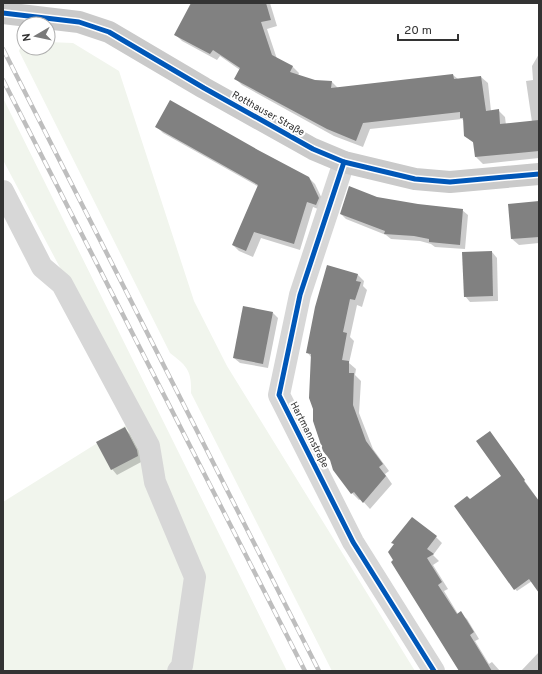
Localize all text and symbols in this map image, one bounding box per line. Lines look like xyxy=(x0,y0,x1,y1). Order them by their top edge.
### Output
north arrow xyxy=(16,16,56,56)
scale bar xyxy=(398,16,458,42)
text: 20 m xyxy=(404,23,432,39)
text: N xyxy=(20,32,35,42)
street label: Rotthauser Straße xyxy=(229,89,307,139)
street label: Hartmannstraße xyxy=(287,400,331,470)

